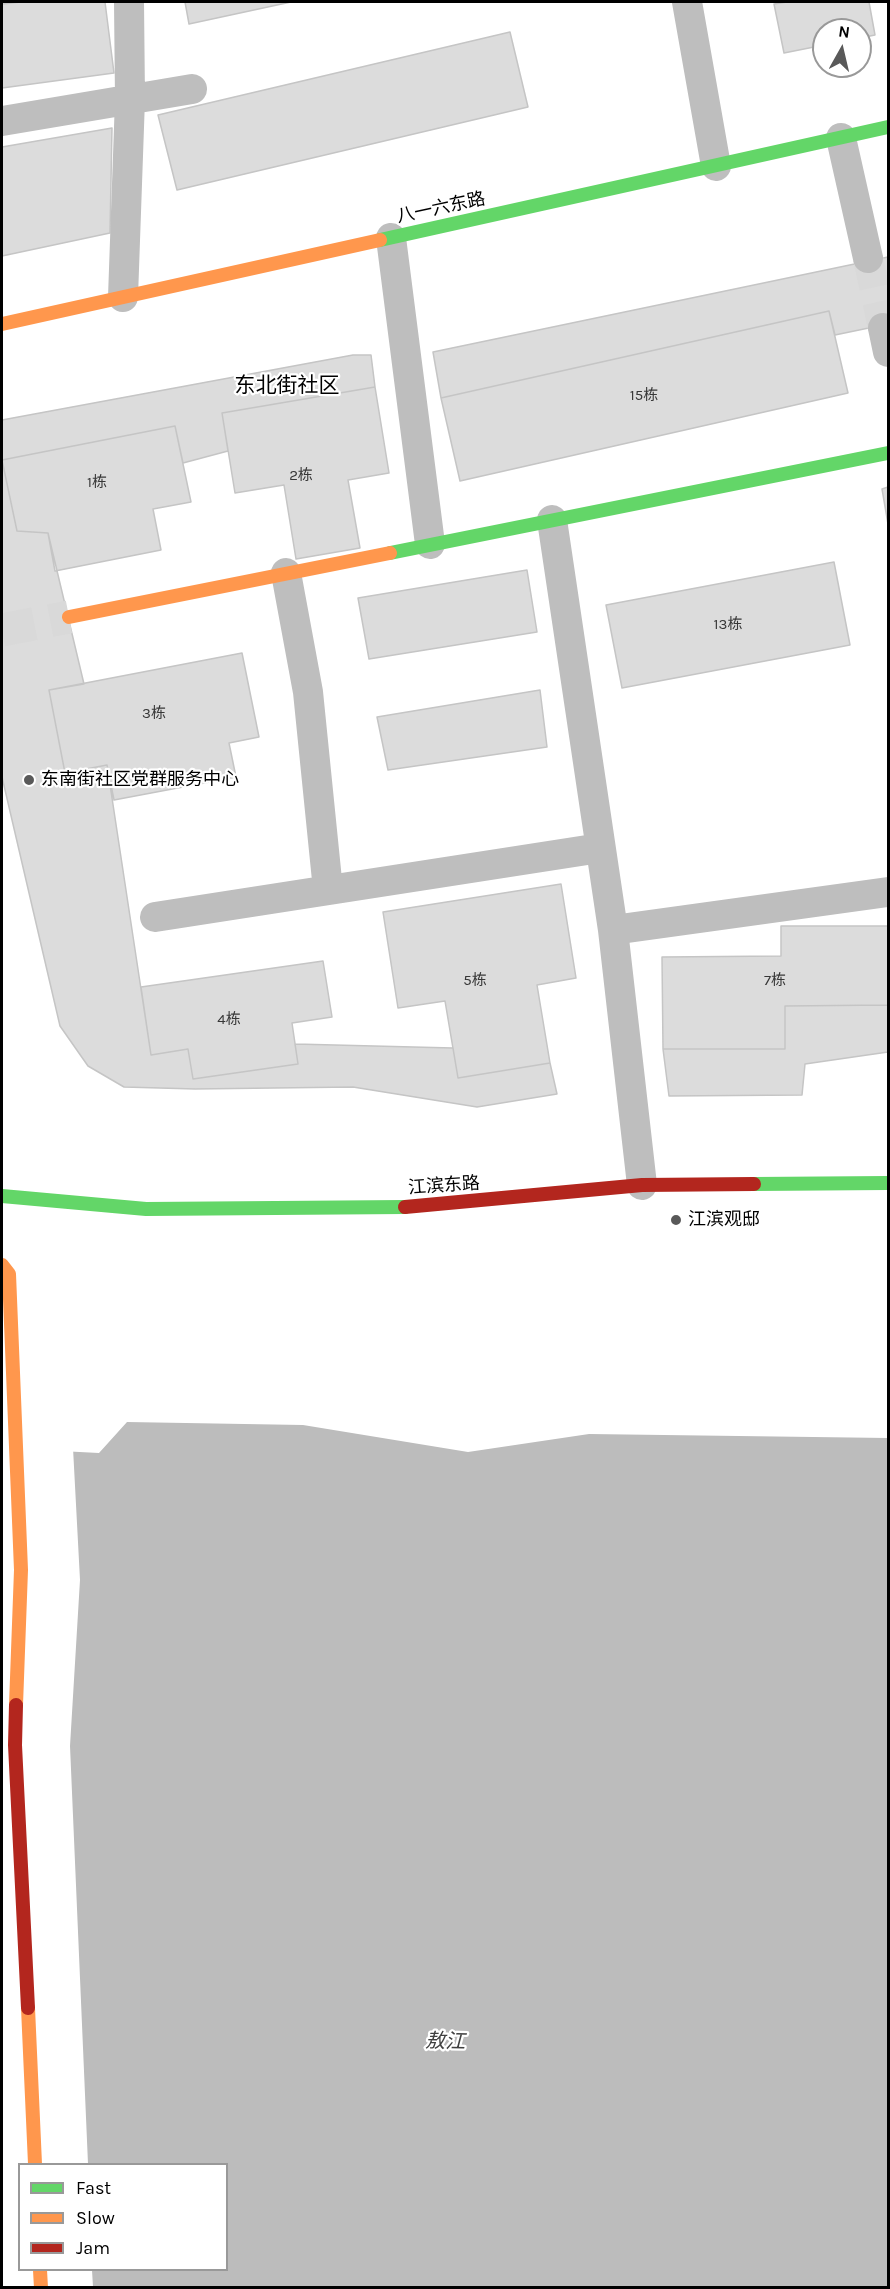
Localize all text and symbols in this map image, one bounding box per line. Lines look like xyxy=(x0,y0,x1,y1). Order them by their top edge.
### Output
north arrow xyxy=(812,18,872,78)
text: N xyxy=(837,21,851,42)
street label: 八一六东路 xyxy=(395,188,487,228)
district label: 东北街社区 xyxy=(235,373,339,399)
house number: 15栋 xyxy=(630,387,658,405)
house number: 2栋 xyxy=(289,467,313,485)
house number: 1栋 xyxy=(87,474,107,492)
house number: 13栋 xyxy=(714,616,742,634)
house number: 3栋 xyxy=(142,705,166,723)
place label: 东南街社区党群服务中心 xyxy=(41,769,239,791)
marker: 东南街社区党群服务中心 xyxy=(22,773,36,787)
house number: 5栋 xyxy=(463,972,487,990)
house number: 7栋 xyxy=(764,972,786,990)
house number: 4栋 xyxy=(217,1011,241,1029)
street label: 江滨东路 xyxy=(407,1173,481,1199)
place label: 江滨观邸 xyxy=(688,1209,760,1231)
marker: 江滨观邸 xyxy=(669,1213,683,1227)
water label: 敖江 xyxy=(425,2030,465,2054)
legend xyxy=(18,2163,228,2271)
text: Fast xyxy=(76,2177,111,2199)
text: Slow xyxy=(76,2207,115,2229)
text: Jam xyxy=(76,2237,110,2259)

